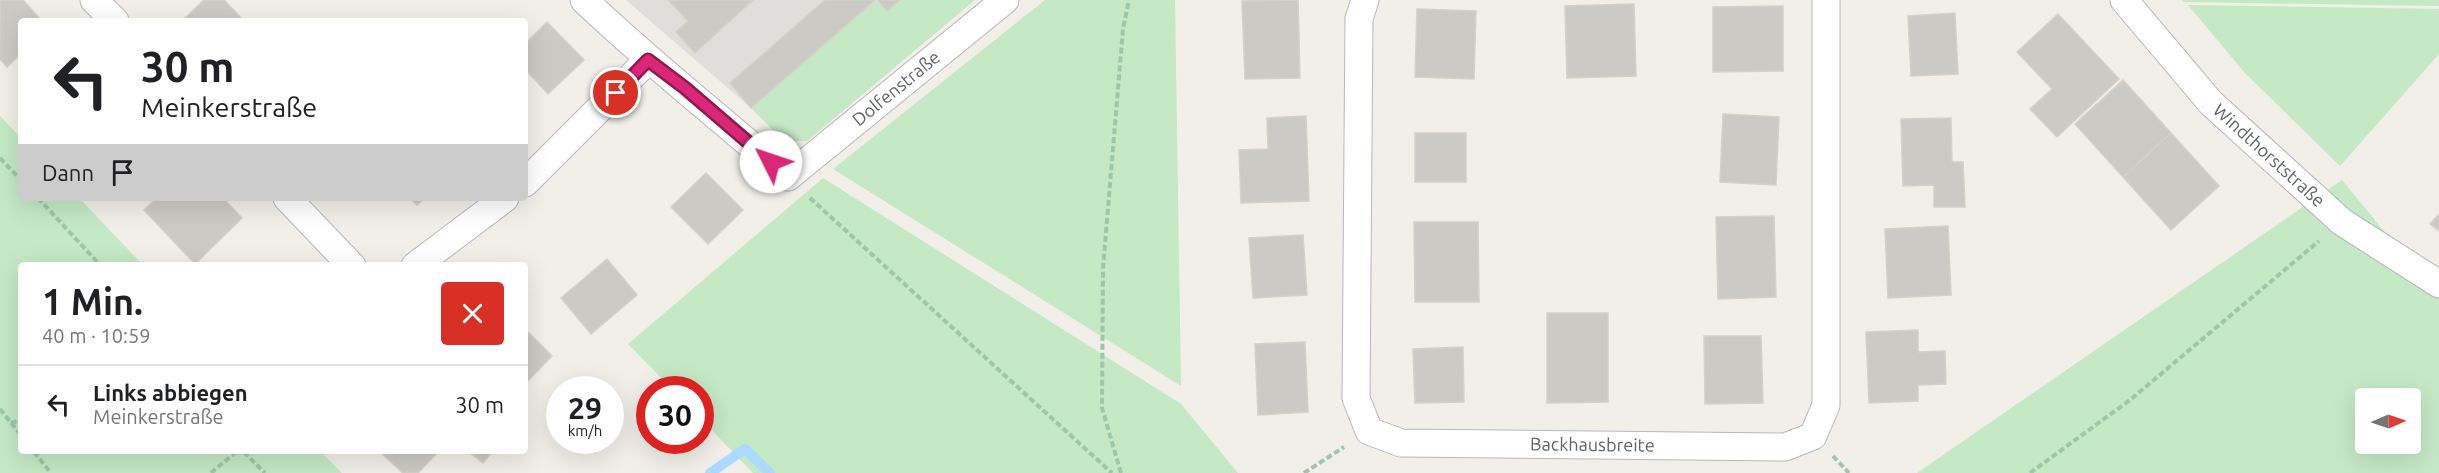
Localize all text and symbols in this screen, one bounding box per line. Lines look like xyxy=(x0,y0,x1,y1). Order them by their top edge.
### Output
icon: left xyxy=(42,42,120,120)
text: 30 m xyxy=(141,43,235,90)
street label: Dolfenstraße xyxy=(848,46,943,129)
pin xyxy=(590,67,641,118)
icon: arrive xyxy=(599,76,632,109)
text: Meinkerstraße xyxy=(141,92,317,122)
street label: Windthorststraße xyxy=(2210,99,2329,210)
position arrow xyxy=(739,130,803,194)
icon: arrive xyxy=(106,156,139,189)
text: Dann xyxy=(42,160,94,185)
text: 1 Min. xyxy=(42,281,143,322)
button: close xyxy=(441,282,504,345)
text: 40 m · 10:59 xyxy=(42,324,151,347)
speed limit sign: 30 xyxy=(636,376,714,454)
text: Links abbiegen xyxy=(93,380,248,405)
icon: left xyxy=(42,388,75,421)
north arrow xyxy=(2355,388,2421,454)
map controls xyxy=(2355,388,2421,454)
text: 29 xyxy=(568,391,602,425)
text: 30 m xyxy=(455,392,504,417)
text: Meinkerstraße xyxy=(93,405,224,428)
text: km/h xyxy=(568,422,602,439)
street label: Backhausbreite xyxy=(1530,433,1655,455)

